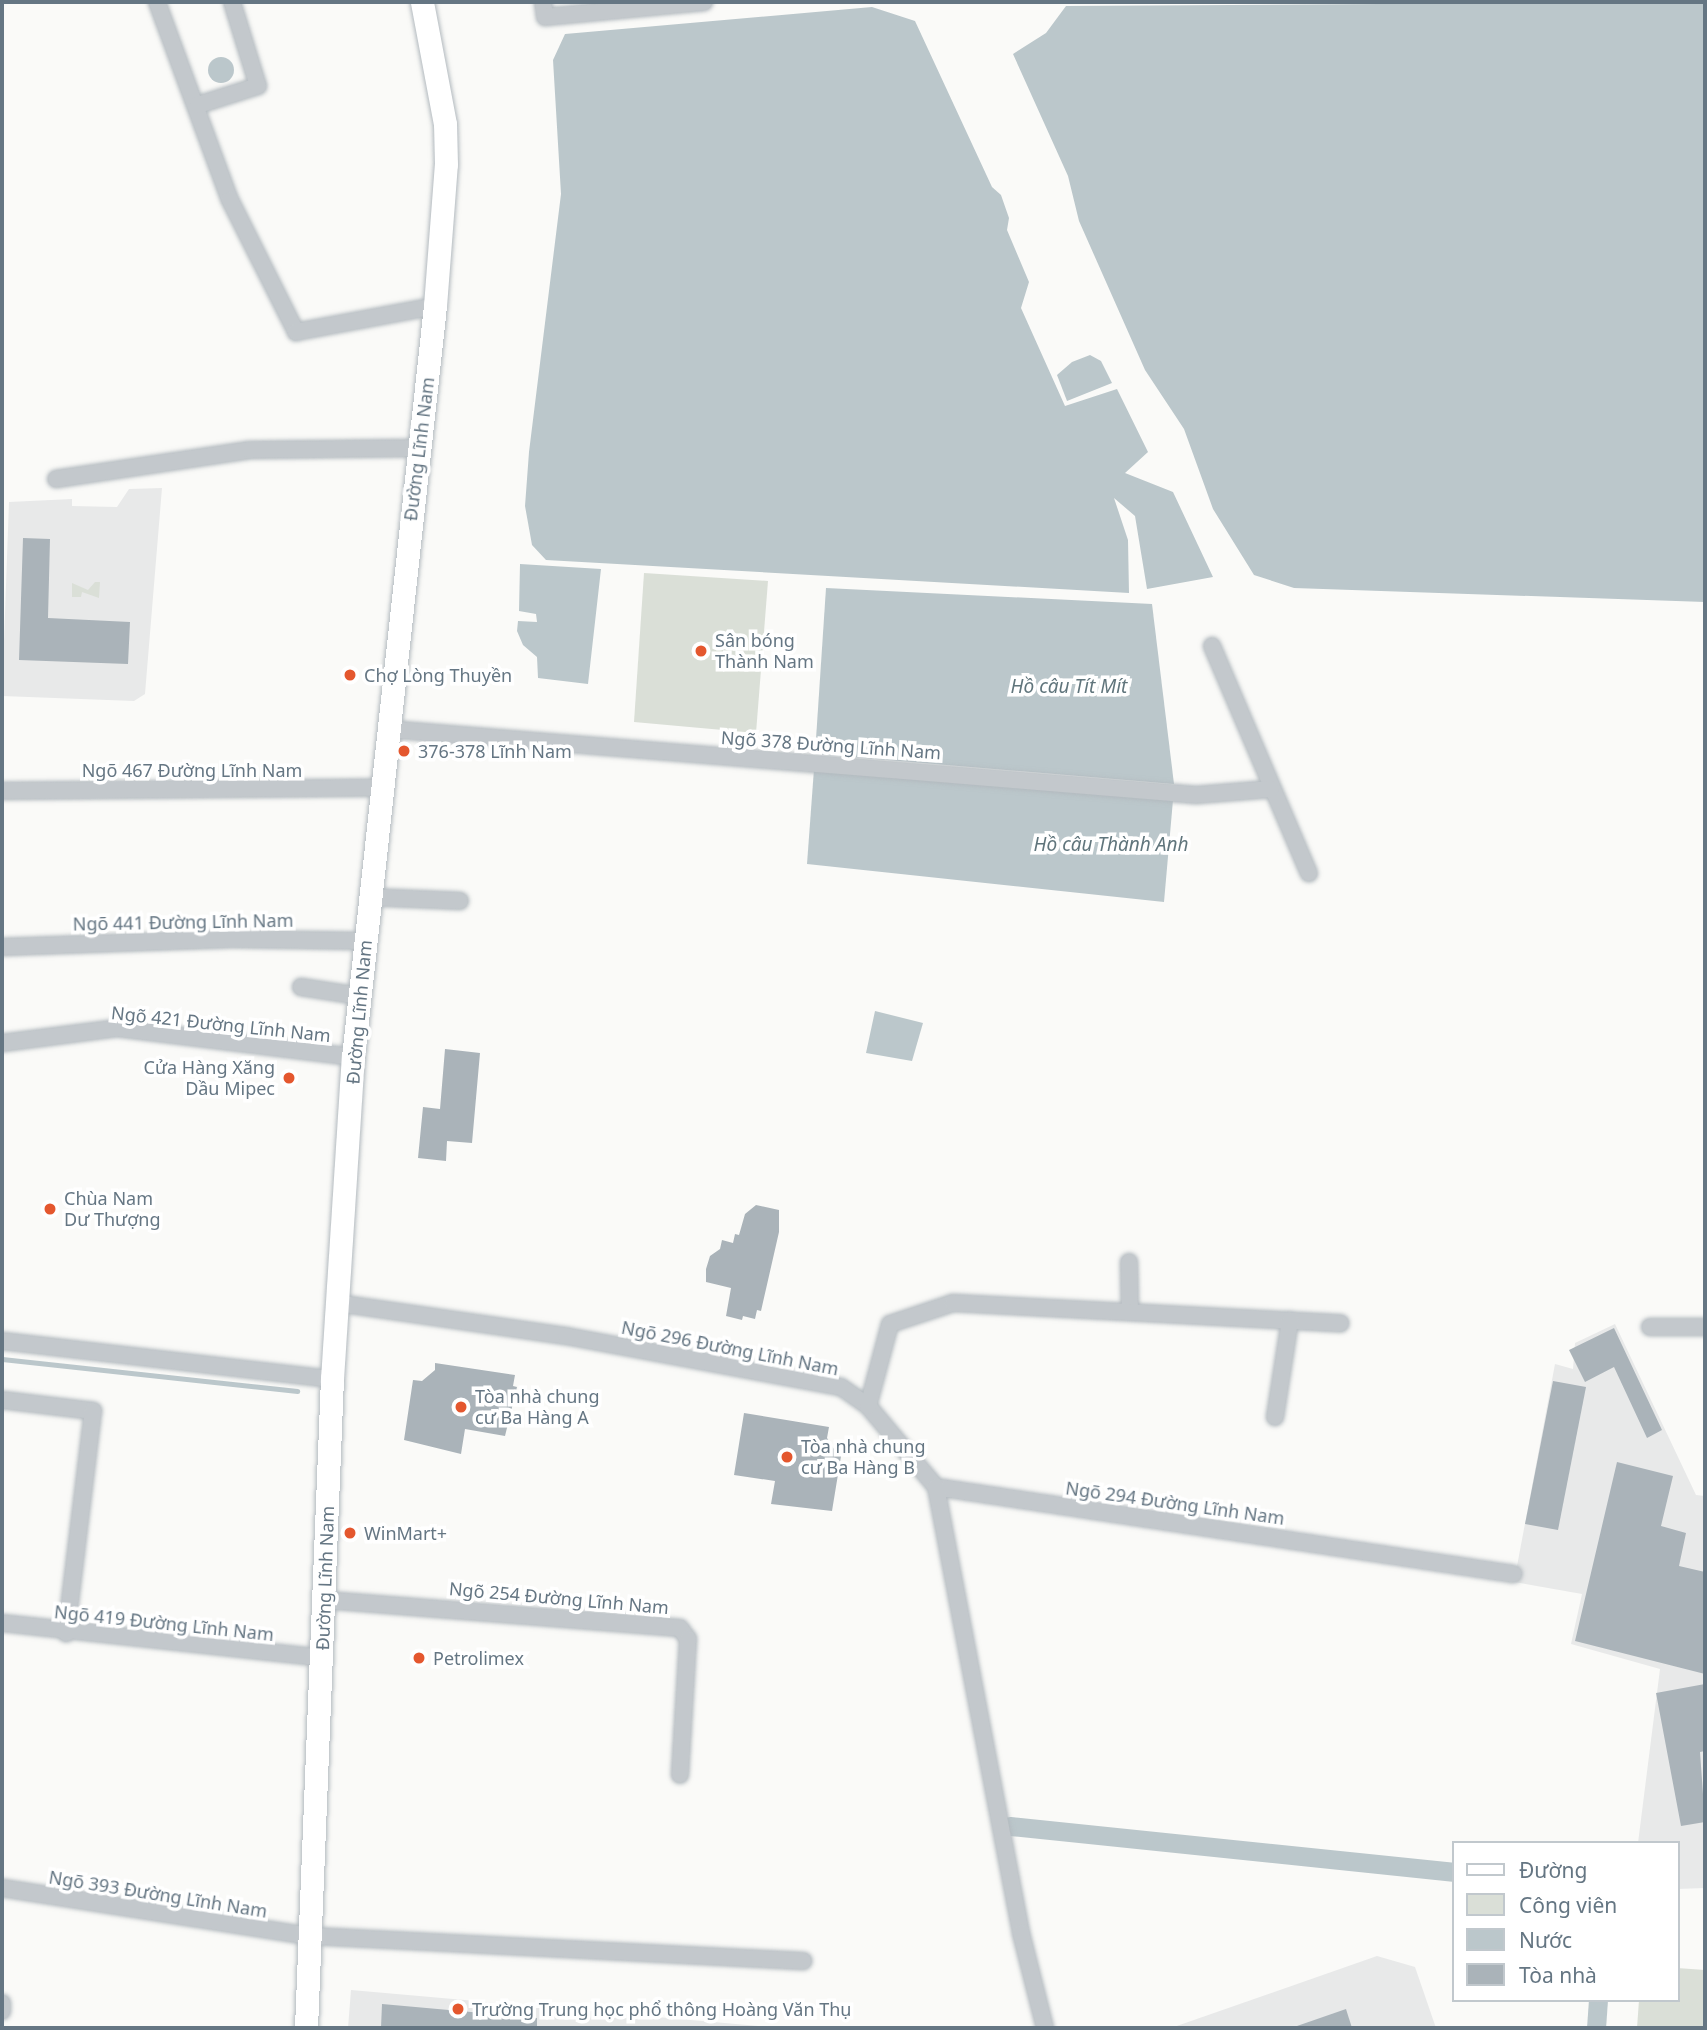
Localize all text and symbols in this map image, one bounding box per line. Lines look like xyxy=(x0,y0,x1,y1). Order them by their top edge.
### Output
street label: Đường Lĩnh Nam xyxy=(399,376,439,522)
place label: Sân bóng Thành Nam xyxy=(715,630,814,672)
marker: Sân bóng Thành Nam xyxy=(693,643,709,659)
place label: Chợ Lòng Thuyền xyxy=(364,664,512,686)
marker: Chợ Lòng Thuyền xyxy=(342,667,358,683)
water label: Hồ câu Tít Mít xyxy=(1011,676,1127,698)
street label: Ngõ 378 Đường Lĩnh Nam xyxy=(720,727,942,763)
place label: 376-378 Lĩnh Nam xyxy=(418,740,572,762)
marker: 376-378 Lĩnh Nam xyxy=(396,743,412,759)
street label: Ngõ 467 Đường Lĩnh Nam xyxy=(82,759,302,781)
water label: Hồ câu Thành Anh xyxy=(1034,834,1188,856)
street label: Ngõ 441 Đường Lĩnh Nam xyxy=(72,909,294,935)
street label: Đường Lĩnh Nam xyxy=(342,939,376,1085)
street label: Ngõ 421 Đường Lĩnh Nam xyxy=(110,1002,332,1046)
place label: Cửa Hàng Xăng Dầu Mipec xyxy=(144,1057,275,1100)
marker: Cửa Hàng Xăng Dầu Mipec xyxy=(281,1070,297,1086)
place label: Chùa Nam Dư Thượng xyxy=(64,1188,160,1230)
marker: Chùa Nam Dư Thượng xyxy=(42,1201,58,1217)
street label: Ngõ 296 Đường Lĩnh Nam xyxy=(620,1316,840,1380)
place label: Tòa nhà chung cư Ba Hàng A xyxy=(475,1386,600,1428)
marker: Tòa nhà chung cư Ba Hàng A xyxy=(453,1399,469,1415)
place label: Tòa nhà chung cư Ba Hàng B xyxy=(801,1436,926,1478)
marker: Tòa nhà chung cư Ba Hàng B xyxy=(779,1449,795,1465)
street label: Ngõ 294 Đường Lĩnh Nam xyxy=(1064,1477,1286,1529)
street label: Đường Lĩnh Nam xyxy=(312,1505,338,1651)
place label: WinMart+ xyxy=(364,1522,447,1544)
marker: WinMart+ xyxy=(342,1525,358,1541)
street label: Ngõ 254 Đường Lĩnh Nam xyxy=(448,1578,670,1618)
street label: Ngõ 419 Đường Lĩnh Nam xyxy=(53,1601,275,1645)
place label: Petrolimex xyxy=(433,1647,524,1669)
marker: Petrolimex xyxy=(411,1650,427,1666)
legend xyxy=(1452,1841,1679,2002)
text: Đường xyxy=(1519,1856,1587,1884)
street label: Ngõ 393 Đường Lĩnh Nam xyxy=(47,1866,269,1922)
text: Công viên xyxy=(1519,1891,1617,1919)
text: Nước xyxy=(1519,1926,1572,1954)
text: Tòa nhà xyxy=(1519,1961,1597,1989)
place label: Trường Trung học phổ thông Hoàng Văn Thụ xyxy=(472,1998,851,2020)
marker: Trường Trung học phổ thông Hoàng Văn Thụ xyxy=(450,2001,466,2017)

